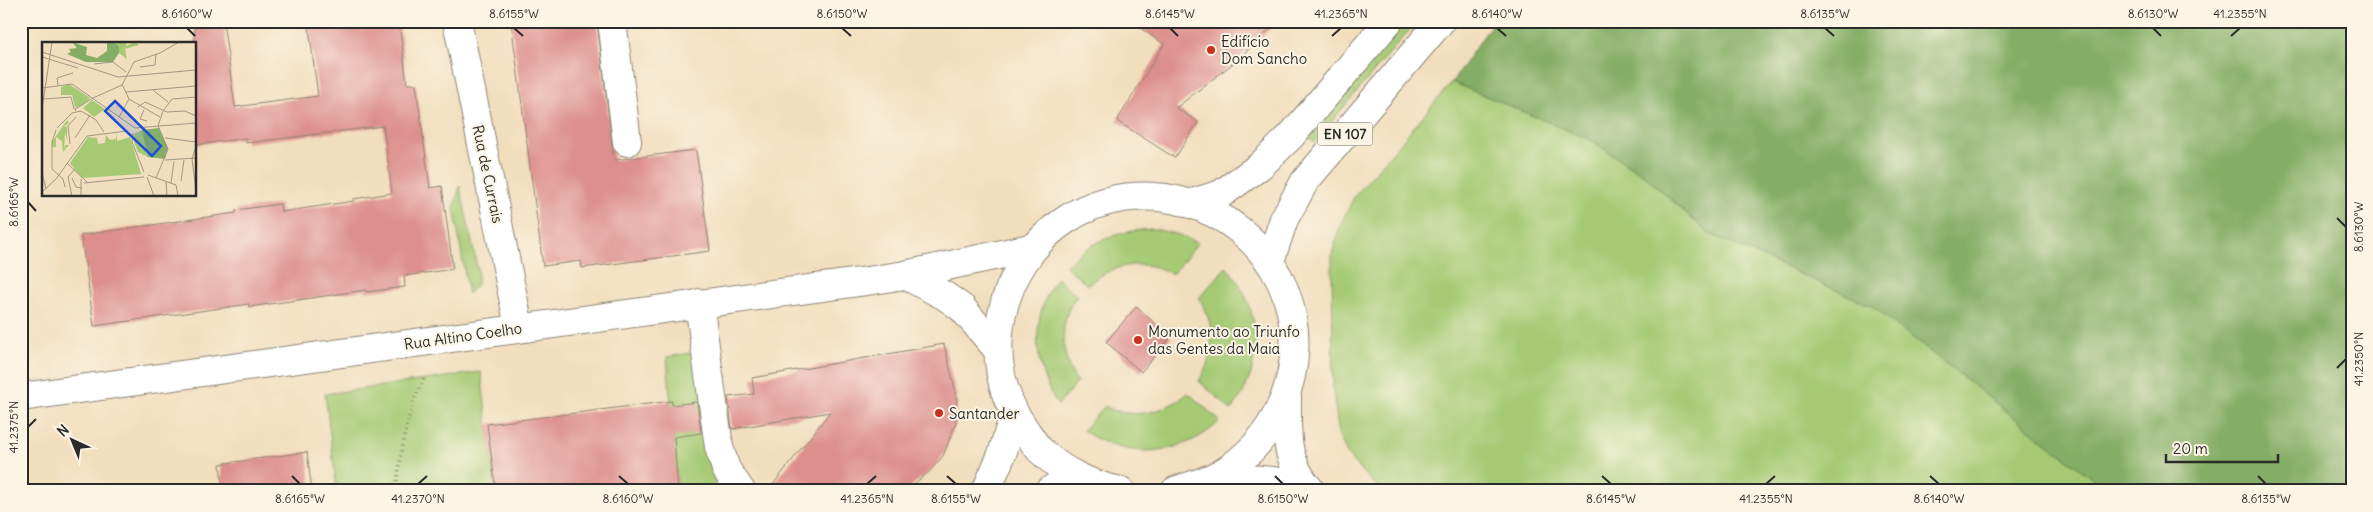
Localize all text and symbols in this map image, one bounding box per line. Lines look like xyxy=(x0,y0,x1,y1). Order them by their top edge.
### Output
text: 8.6160°W xyxy=(162,6,212,21)
text: 8.6155°W xyxy=(489,6,539,21)
text: 8.6150°W xyxy=(817,6,867,21)
text: 8.6145°W xyxy=(1145,6,1195,21)
text: 41.2365°N xyxy=(1314,6,1368,21)
text: 8.6140°W xyxy=(1472,6,1523,21)
text: 8.6135°W xyxy=(1800,6,1850,21)
text: 8.6130°W xyxy=(2128,6,2178,21)
text: 41.2355°N xyxy=(2213,6,2267,21)
place label: Edifício Dom Sancho xyxy=(1221,32,1307,68)
inset map xyxy=(42,42,196,196)
marker: Edifício Dom Sancho xyxy=(1205,44,1217,56)
road number: EN 107 xyxy=(1318,122,1372,146)
street label: Rua de Currais xyxy=(468,123,508,225)
text: 8.6165°W xyxy=(6,177,21,227)
text: 8.6130°W xyxy=(2351,202,2366,252)
street label: Rua Altino Coelho xyxy=(403,318,523,354)
place label: Monumento ao Triunfo das Gentes da Maia xyxy=(1148,322,1300,358)
text: 41.2350°N xyxy=(2351,332,2366,386)
marker: Monumento ao Triunfo das Gentes da Maia xyxy=(1132,334,1144,346)
text: 41.2375°N xyxy=(6,401,21,453)
place label: Santander xyxy=(949,404,1020,423)
marker: Santander xyxy=(933,407,945,419)
north arrow xyxy=(48,414,98,464)
text: N xyxy=(53,421,73,440)
scale bar xyxy=(2166,432,2278,464)
text: 20 m xyxy=(2173,439,2208,458)
text: 8.6165°W xyxy=(275,491,325,506)
text: 41.2370°N xyxy=(391,491,445,506)
text: 8.6160°W xyxy=(603,491,653,506)
text: 41.2365°N xyxy=(840,491,894,506)
text: 8.6155°W xyxy=(931,491,981,506)
text: 8.6150°W xyxy=(1258,491,1308,506)
text: 8.6145°W xyxy=(1586,491,1636,506)
text: 41.2355°N xyxy=(1739,491,1793,506)
text: 8.6140°W xyxy=(1914,491,1965,506)
text: 8.6135°W xyxy=(2241,491,2291,506)

